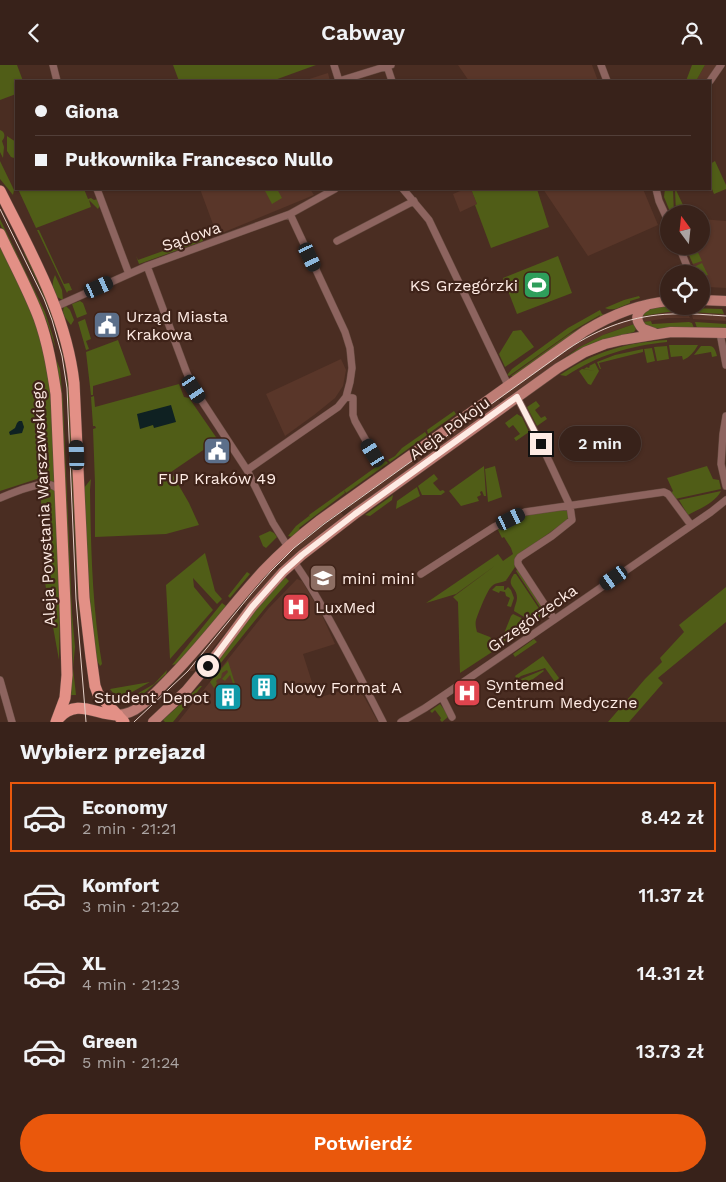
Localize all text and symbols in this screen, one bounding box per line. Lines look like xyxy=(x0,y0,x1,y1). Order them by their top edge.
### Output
icon: back xyxy=(20,19,48,47)
icon: person xyxy=(678,19,706,47)
text: Cabway xyxy=(321,20,405,45)
text: Giona xyxy=(65,100,118,123)
text: Pułkownika Francesco Nullo xyxy=(65,148,333,171)
north arrow xyxy=(660,205,710,255)
map controls xyxy=(660,205,710,315)
street label: Sądowa xyxy=(159,218,223,255)
car xyxy=(296,240,323,274)
button: locate xyxy=(660,265,710,315)
sports icon: KS Grzegórzki xyxy=(522,270,552,300)
car xyxy=(82,274,115,300)
place label: KS Grzegórzki xyxy=(410,276,518,295)
place label: Urząd Miasta Krakowa xyxy=(126,307,228,344)
public building icon: Urząd Miasta Krakowa xyxy=(92,310,122,340)
car xyxy=(179,372,208,406)
street label: Aleja Powstania Warszawskiego xyxy=(28,381,59,627)
street label: Aleja Pokoju xyxy=(405,393,493,464)
callout: 2 min xyxy=(558,427,641,461)
route end xyxy=(530,433,552,455)
text: 2 min xyxy=(578,434,622,453)
public building icon: FUP Kraków 49 xyxy=(202,436,232,466)
car xyxy=(358,436,387,470)
car xyxy=(68,440,85,470)
place label: FUP Kraków 49 xyxy=(158,469,276,488)
car xyxy=(494,506,527,532)
school or university icon: mini mini xyxy=(308,563,338,593)
car xyxy=(597,563,630,593)
place label: mini mini xyxy=(342,569,415,588)
street label: Grzegórzecka xyxy=(484,581,581,656)
hospital icon: LuxMed xyxy=(281,592,311,622)
place label: LuxMed xyxy=(315,598,376,617)
route start xyxy=(197,655,219,677)
building icon: Nowy Format A xyxy=(249,672,279,702)
place label: Syntemed Centrum Medyczne xyxy=(486,675,638,712)
place label: Nowy Format A xyxy=(283,678,402,697)
hospital icon: Syntemed Centrum Medyczne xyxy=(452,678,482,708)
building icon: Student Depot xyxy=(213,682,243,712)
place label: Student Depot xyxy=(94,688,209,707)
text: Wybierz przejazd xyxy=(20,739,205,764)
icon: car xyxy=(22,795,67,840)
text: Economy xyxy=(82,796,167,819)
text: 8.42 zł xyxy=(641,806,704,829)
text: 2 min · 21:21 xyxy=(82,819,177,838)
icon: car xyxy=(22,873,67,918)
text: Komfort xyxy=(82,874,159,897)
text: 11.37 zł xyxy=(639,884,704,907)
text: 3 min · 21:22 xyxy=(82,897,180,916)
icon: car xyxy=(22,951,67,996)
text: XL xyxy=(82,952,106,975)
text: 14.31 zł xyxy=(637,962,704,985)
text: 4 min · 21:23 xyxy=(82,975,180,994)
icon: car xyxy=(22,1029,67,1074)
text: Green xyxy=(82,1030,138,1053)
text: 13.73 zł xyxy=(636,1040,704,1063)
text: 5 min · 21:24 xyxy=(82,1053,180,1072)
button: Potwierdź xyxy=(20,1114,706,1172)

